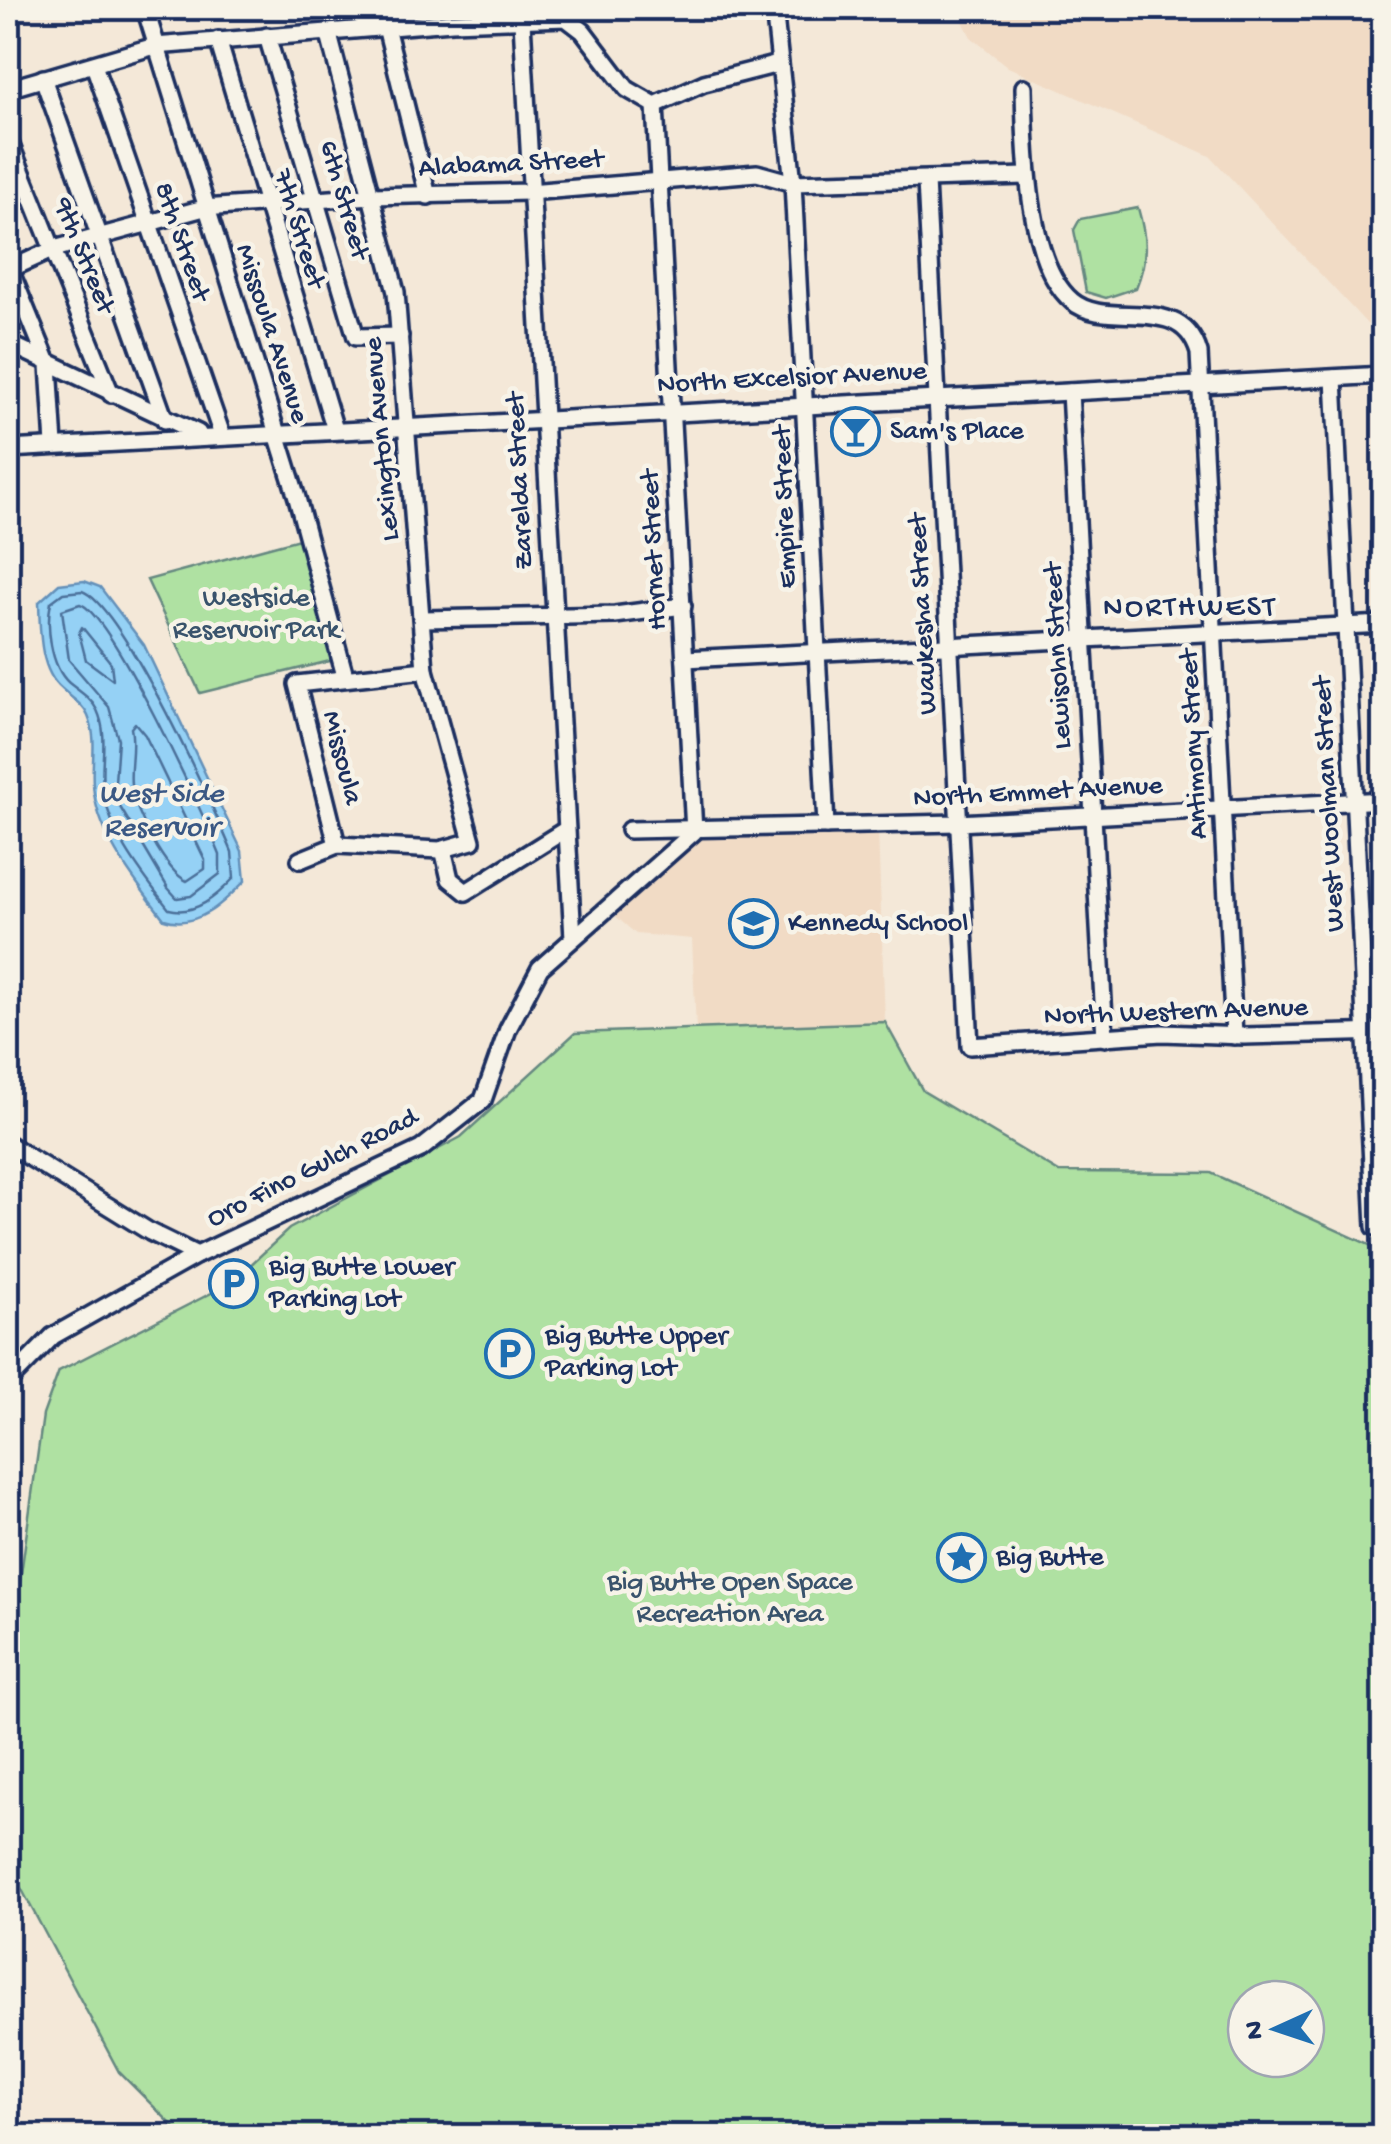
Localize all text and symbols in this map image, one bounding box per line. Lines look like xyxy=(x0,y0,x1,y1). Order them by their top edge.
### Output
street label: 6th Street xyxy=(310,137,376,266)
street label: Alabama Street xyxy=(418,144,607,186)
street label: 7th Street xyxy=(264,165,332,295)
street label: 8th Street xyxy=(145,178,217,308)
street label: 9th Street xyxy=(45,192,122,321)
street label: Missoula Avenue xyxy=(227,240,316,428)
street label: Lexington Avenue xyxy=(358,335,408,542)
street label: North Excelsior Avenue xyxy=(656,355,928,403)
street label: Zarelda Street xyxy=(500,389,542,570)
bar icon: Sam's Place xyxy=(829,406,881,458)
place label: Sam's Place xyxy=(890,416,1024,449)
street label: Empire Street xyxy=(767,422,805,589)
street label: Hornet Street xyxy=(634,466,676,631)
street label: Waukesha Street xyxy=(902,510,946,716)
street label: Lewisohn Street xyxy=(1037,559,1080,750)
park label: Westside Reservoir Park xyxy=(173,583,342,648)
district label: NORTHWEST xyxy=(1103,592,1277,627)
street label: Antimony Street xyxy=(1173,646,1216,840)
street label: West Woolman Street xyxy=(1307,673,1353,933)
street label: Missoula xyxy=(313,708,369,810)
street label: North Emmet Avenue xyxy=(912,770,1164,816)
water label: West Side Reservoir xyxy=(99,778,225,847)
school or university icon: Kennedy School xyxy=(727,898,779,950)
place label: Kennedy School xyxy=(788,908,969,941)
street label: North Western Avenue xyxy=(1043,992,1309,1034)
street label: Oro Fino Gulch Road xyxy=(202,1100,426,1236)
place label: Big Butte Lower Parking Lot xyxy=(268,1252,456,1317)
parking icon: Big Butte Lower Parking Lot xyxy=(208,1258,260,1310)
place label: Big Butte Upper Parking Lot xyxy=(544,1321,730,1386)
parking icon: Big Butte Upper Parking Lot xyxy=(484,1327,536,1379)
place icon: Big Butte xyxy=(935,1532,987,1584)
place label: Big Butte xyxy=(995,1542,1104,1575)
park label: Big Butte Open Space Recreation Area xyxy=(606,1567,853,1632)
north arrow xyxy=(1226,1979,1326,2079)
text: N xyxy=(1239,2020,1272,2040)

